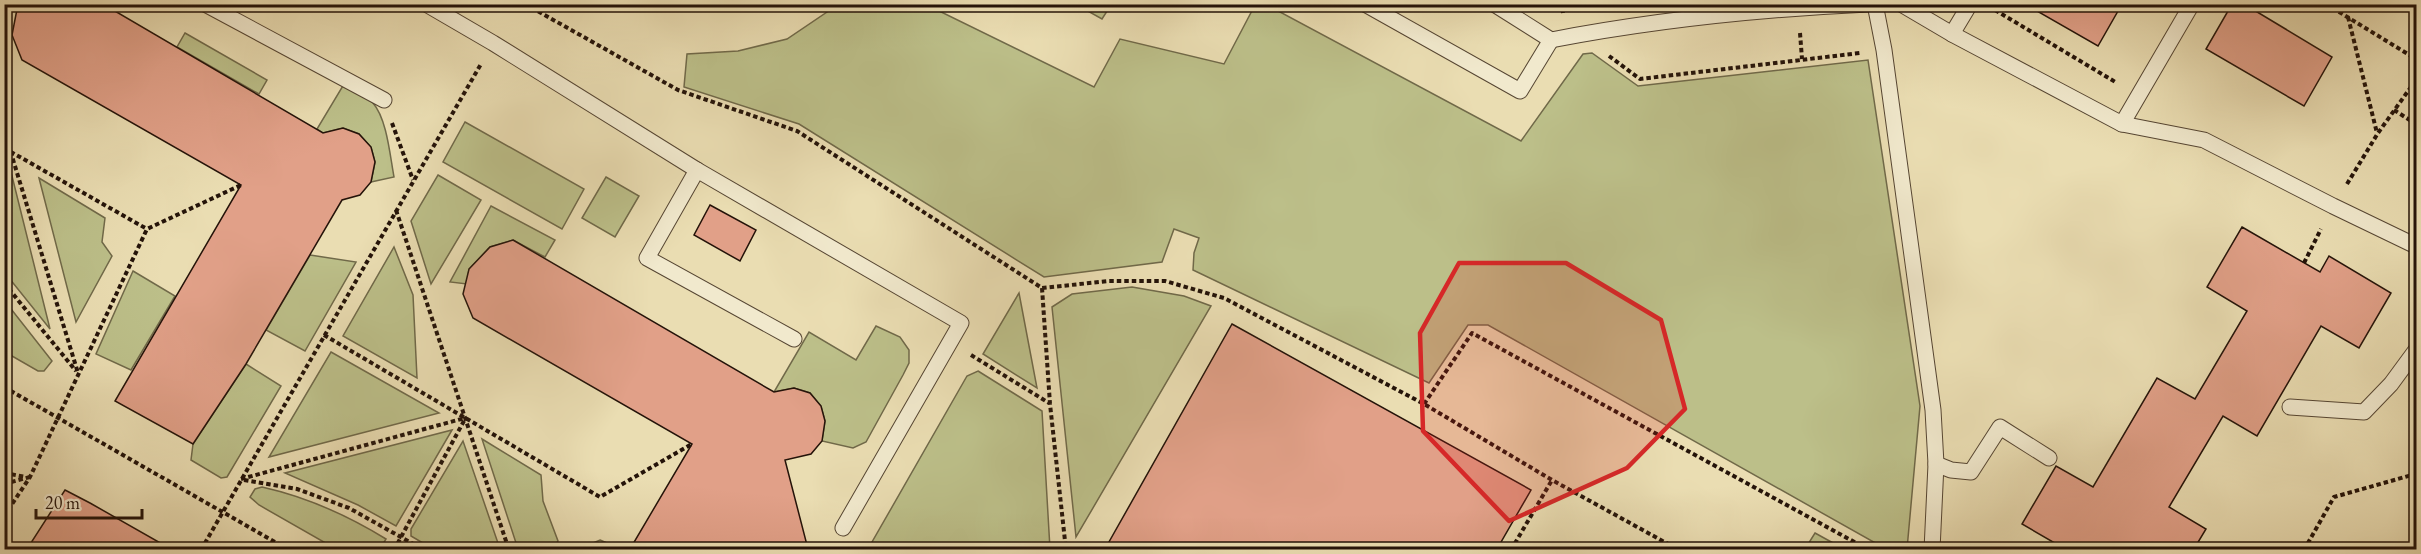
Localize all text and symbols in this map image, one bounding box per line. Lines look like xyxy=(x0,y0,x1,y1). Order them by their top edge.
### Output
scale bar xyxy=(36,482,142,520)
text: 20 m xyxy=(45,491,80,514)

